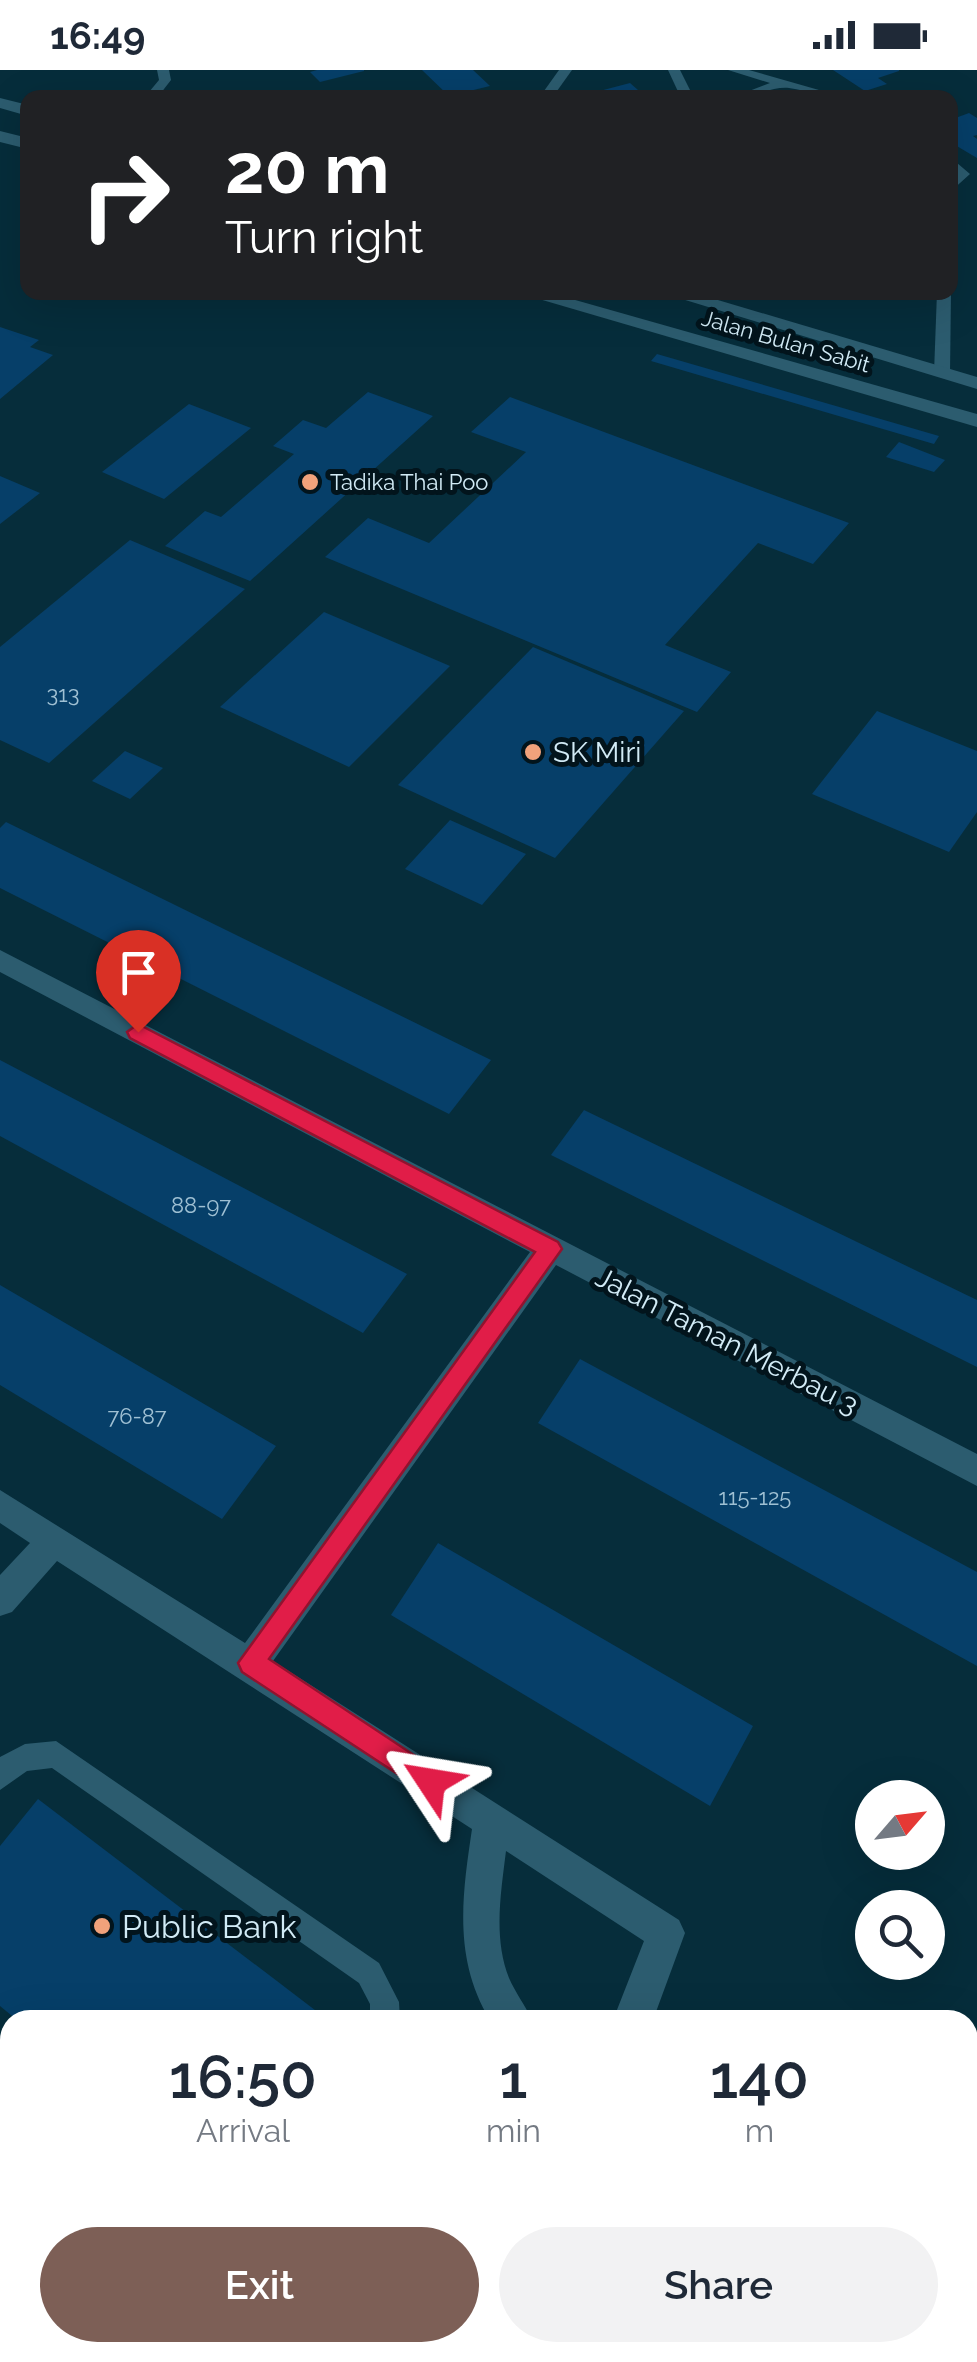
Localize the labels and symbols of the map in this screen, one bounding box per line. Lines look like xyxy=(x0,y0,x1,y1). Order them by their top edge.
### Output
street label: Jalan Bulan Sabit xyxy=(699,305,874,378)
place label: Tadika Thai Poo xyxy=(330,469,488,495)
marker: Tadika Thai Poo xyxy=(299,471,321,493)
house number: 313 xyxy=(47,681,79,707)
place label: SK Miri xyxy=(553,736,641,769)
marker: SK Miri xyxy=(522,741,544,763)
pin xyxy=(96,930,181,1033)
house number: 88-97 xyxy=(171,1192,231,1218)
street label: Jalan Taman Merbau 3 xyxy=(590,1261,864,1421)
house number: 76-87 xyxy=(107,1403,167,1429)
house number: 115-125 xyxy=(719,1484,791,1510)
position arrow xyxy=(379,1730,483,1834)
north arrow xyxy=(855,1780,945,1870)
place label: Public Bank xyxy=(122,1908,296,1945)
marker: Public Bank xyxy=(91,1915,113,1937)

